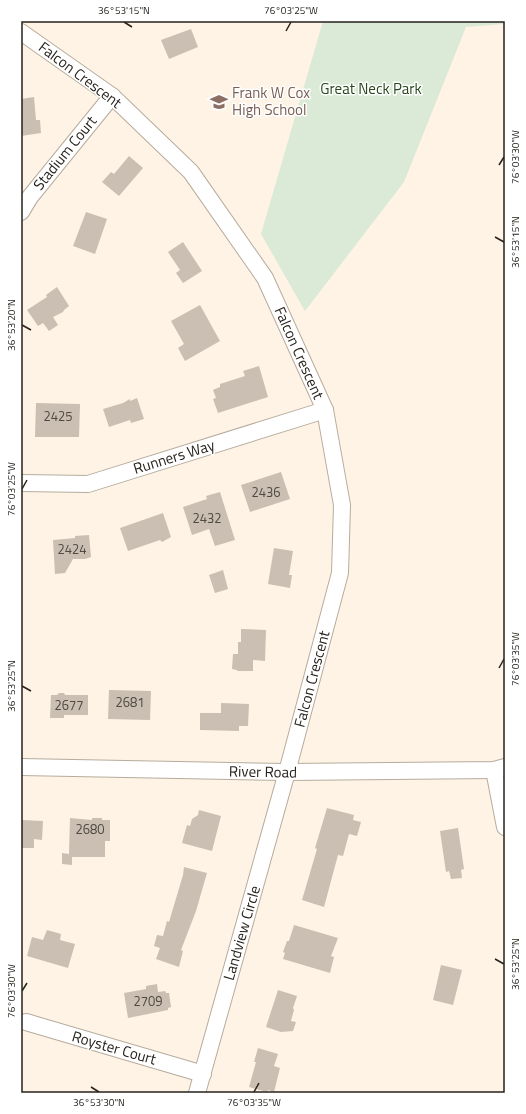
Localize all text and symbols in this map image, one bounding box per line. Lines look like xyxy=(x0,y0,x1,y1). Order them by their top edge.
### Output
text: 36°53'15"N xyxy=(98,3,150,18)
text: 76°03'25"W xyxy=(264,3,318,18)
street label: Falcon Crescent xyxy=(34,36,127,114)
park label: Great Neck Park xyxy=(320,77,422,100)
place label: Frank W Cox High School xyxy=(232,81,310,121)
school or university icon: Frank W Cox High School xyxy=(209,92,229,112)
street label: Stadium Court xyxy=(27,110,102,195)
text: 76°03'30"W xyxy=(508,130,523,184)
text: 36°53'15"N xyxy=(508,216,523,268)
text: 36°53'20"N xyxy=(4,299,19,351)
street label: Falcon Crescent xyxy=(269,303,330,403)
house number: 2425 xyxy=(43,406,73,426)
street label: Runners Way xyxy=(130,433,217,480)
text: 76°03'25"W xyxy=(4,462,19,516)
house number: 2436 xyxy=(251,482,281,502)
house number: 2432 xyxy=(192,508,222,528)
house number: 2424 xyxy=(57,539,87,559)
street label: Falcon Crescent xyxy=(288,627,336,730)
text: 76°03'35"W xyxy=(508,632,523,686)
text: 36°53'25"N xyxy=(4,660,19,712)
house number: 2681 xyxy=(115,692,145,712)
house number: 2677 xyxy=(54,695,84,715)
street label: River Road xyxy=(229,759,297,784)
house number: 2680 xyxy=(75,819,105,839)
street label: Landview Circle xyxy=(217,883,266,983)
text: 36°53'25"N xyxy=(508,938,523,990)
text: 76°03'30"W xyxy=(4,964,19,1018)
house number: 2709 xyxy=(133,991,163,1011)
street label: Royster Court xyxy=(69,1025,160,1071)
text: 36°53'30"N xyxy=(73,1095,125,1110)
text: 76°03'35"W xyxy=(227,1095,281,1110)

